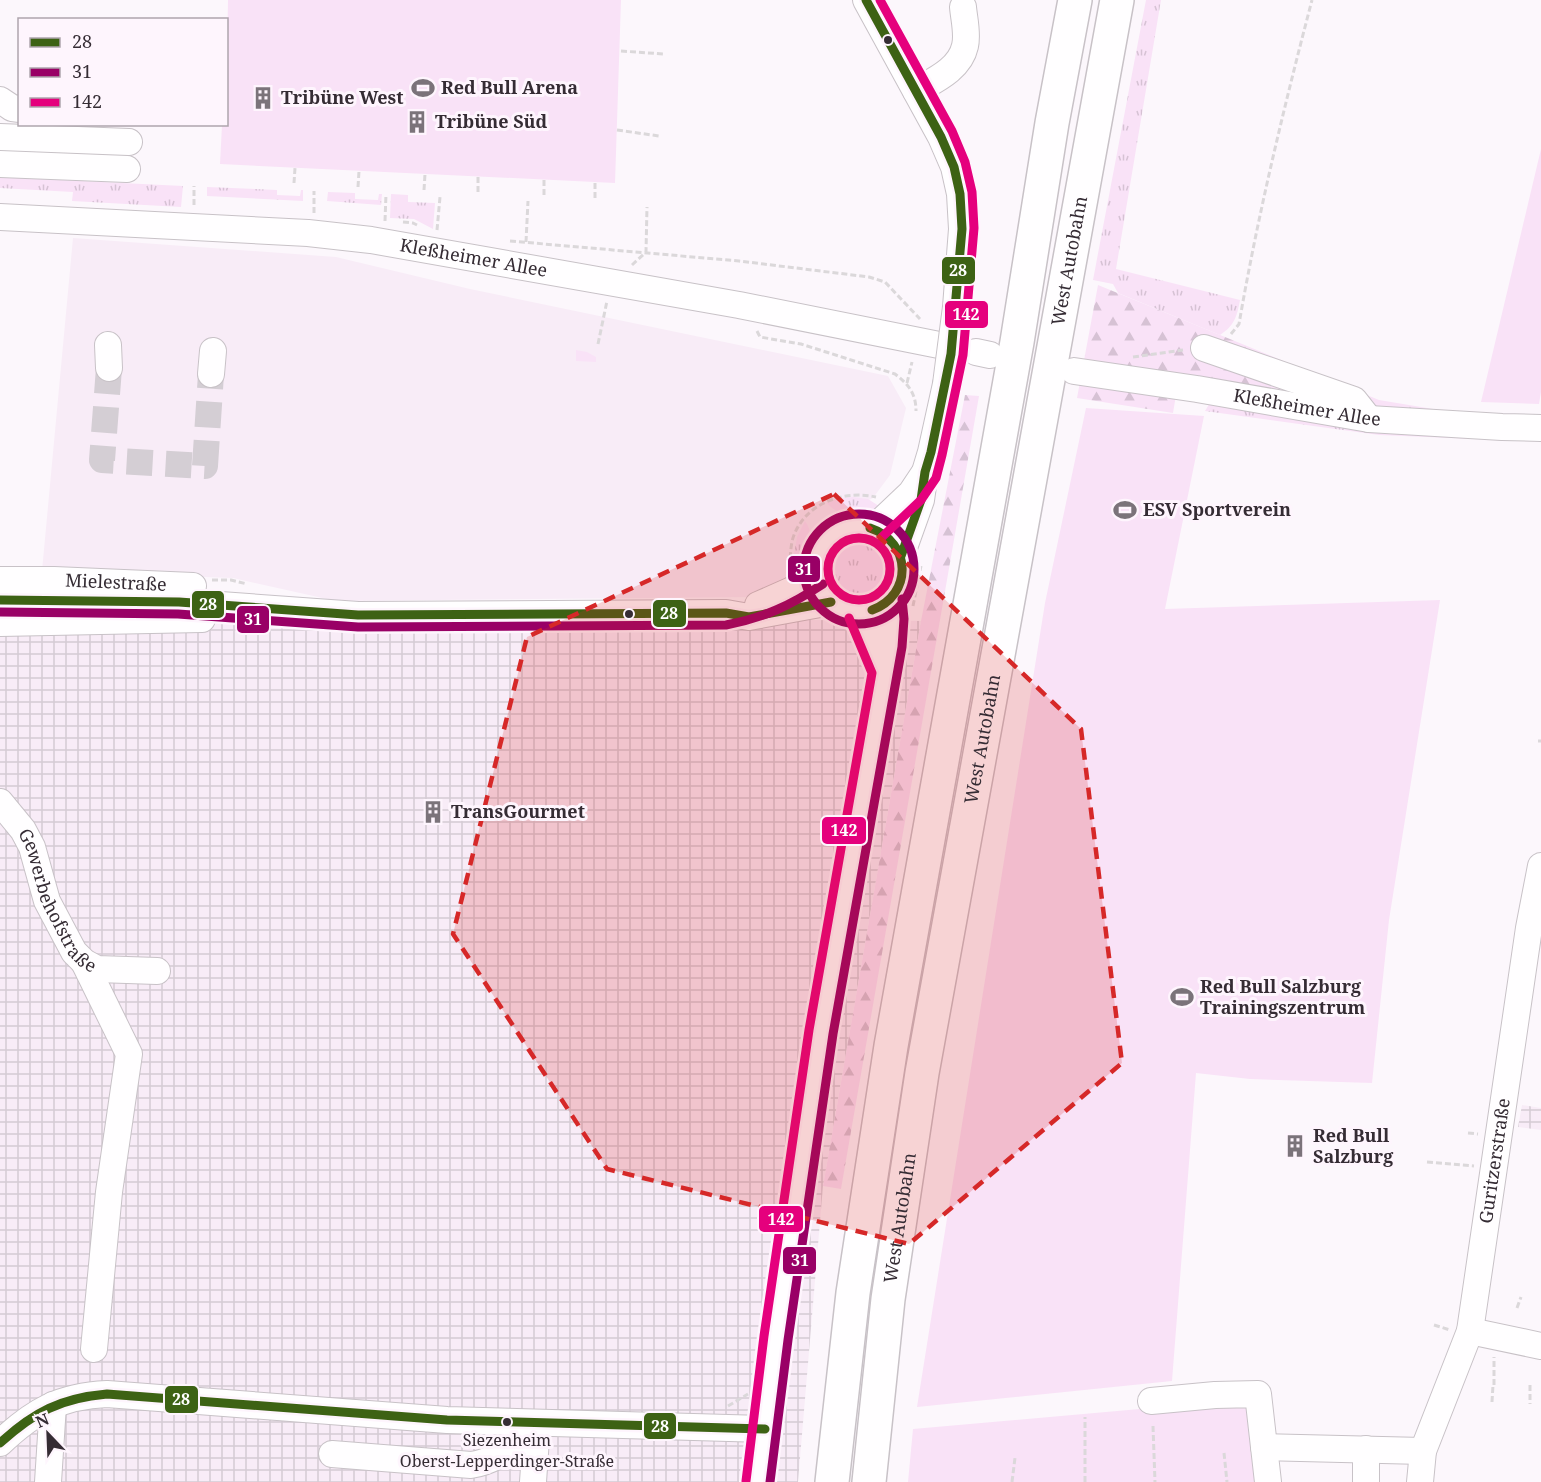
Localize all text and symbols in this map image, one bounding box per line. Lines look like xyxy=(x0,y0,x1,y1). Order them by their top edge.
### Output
legend xyxy=(18,18,228,126)
text: 28 xyxy=(72,29,92,53)
unlabelled marker xyxy=(882,34,894,46)
text: 31 xyxy=(72,59,92,83)
sports icon: Red Bull Arena xyxy=(410,75,436,101)
place label: Red Bull Arena xyxy=(441,75,578,99)
building icon: Tribüne West xyxy=(250,85,276,111)
place label: Tribüne West xyxy=(281,85,404,109)
text: 142 xyxy=(72,89,102,113)
building icon: Tribüne Süd xyxy=(404,109,430,135)
place label: Tribüne Süd xyxy=(435,109,548,133)
street label: West Autobahn xyxy=(1045,194,1092,327)
street label: Kleßheimer Allee xyxy=(398,232,549,282)
line badge: 28 xyxy=(941,256,976,285)
text: 28 xyxy=(949,259,967,281)
line badge: 142 xyxy=(944,300,989,329)
text: 142 xyxy=(952,303,980,325)
street label: Kleßheimer Allee xyxy=(1232,383,1382,431)
sports icon: ESV Sportverein xyxy=(1112,497,1138,523)
place label: ESV Sportverein xyxy=(1143,497,1291,521)
line badge: 31 xyxy=(787,555,821,583)
text: 31 xyxy=(795,558,813,580)
street label: Mielestraße xyxy=(65,567,167,596)
line badge: 28 xyxy=(191,590,225,619)
text: 28 xyxy=(199,593,217,615)
line badge: 28 xyxy=(652,599,687,628)
text: 28 xyxy=(660,602,678,624)
line badge: 31 xyxy=(236,605,270,634)
text: 31 xyxy=(244,608,262,630)
unlabelled marker xyxy=(623,608,635,620)
street label: West Autobahn xyxy=(958,672,1005,806)
building icon: TransGourmet xyxy=(420,799,446,825)
place label: TransGourmet xyxy=(451,799,585,823)
line badge: 142 xyxy=(821,816,867,845)
text: 142 xyxy=(830,819,858,841)
street label: Gewerbehofstraße xyxy=(13,824,101,978)
place label: Red Bull Salzburg Trainingszentrum xyxy=(1200,974,1366,1019)
sports icon: Red Bull Salzburg Trainingszentrum xyxy=(1169,984,1195,1010)
street label: Guritzerstraße xyxy=(1473,1096,1515,1225)
place label: Red Bull Salzburg xyxy=(1313,1123,1394,1168)
building icon: Red Bull Salzburg xyxy=(1282,1133,1308,1159)
street label: West Autobahn xyxy=(878,1151,921,1284)
line badge: 142 xyxy=(758,1205,804,1233)
text: 142 xyxy=(767,1208,795,1230)
line badge: 31 xyxy=(782,1246,817,1275)
text: 31 xyxy=(791,1249,809,1271)
line badge: 28 xyxy=(164,1385,199,1414)
text: 28 xyxy=(172,1388,190,1410)
north arrow xyxy=(18,1404,78,1464)
text: N xyxy=(32,1407,53,1433)
line badge: 28 xyxy=(643,1412,677,1440)
text: 28 xyxy=(651,1415,669,1437)
marker: Siezenheim Oberst-Lepperdinger-Straße xyxy=(501,1416,513,1428)
place label: Siezenheim Oberst-Lepperdinger-Straße xyxy=(400,1429,614,1472)

